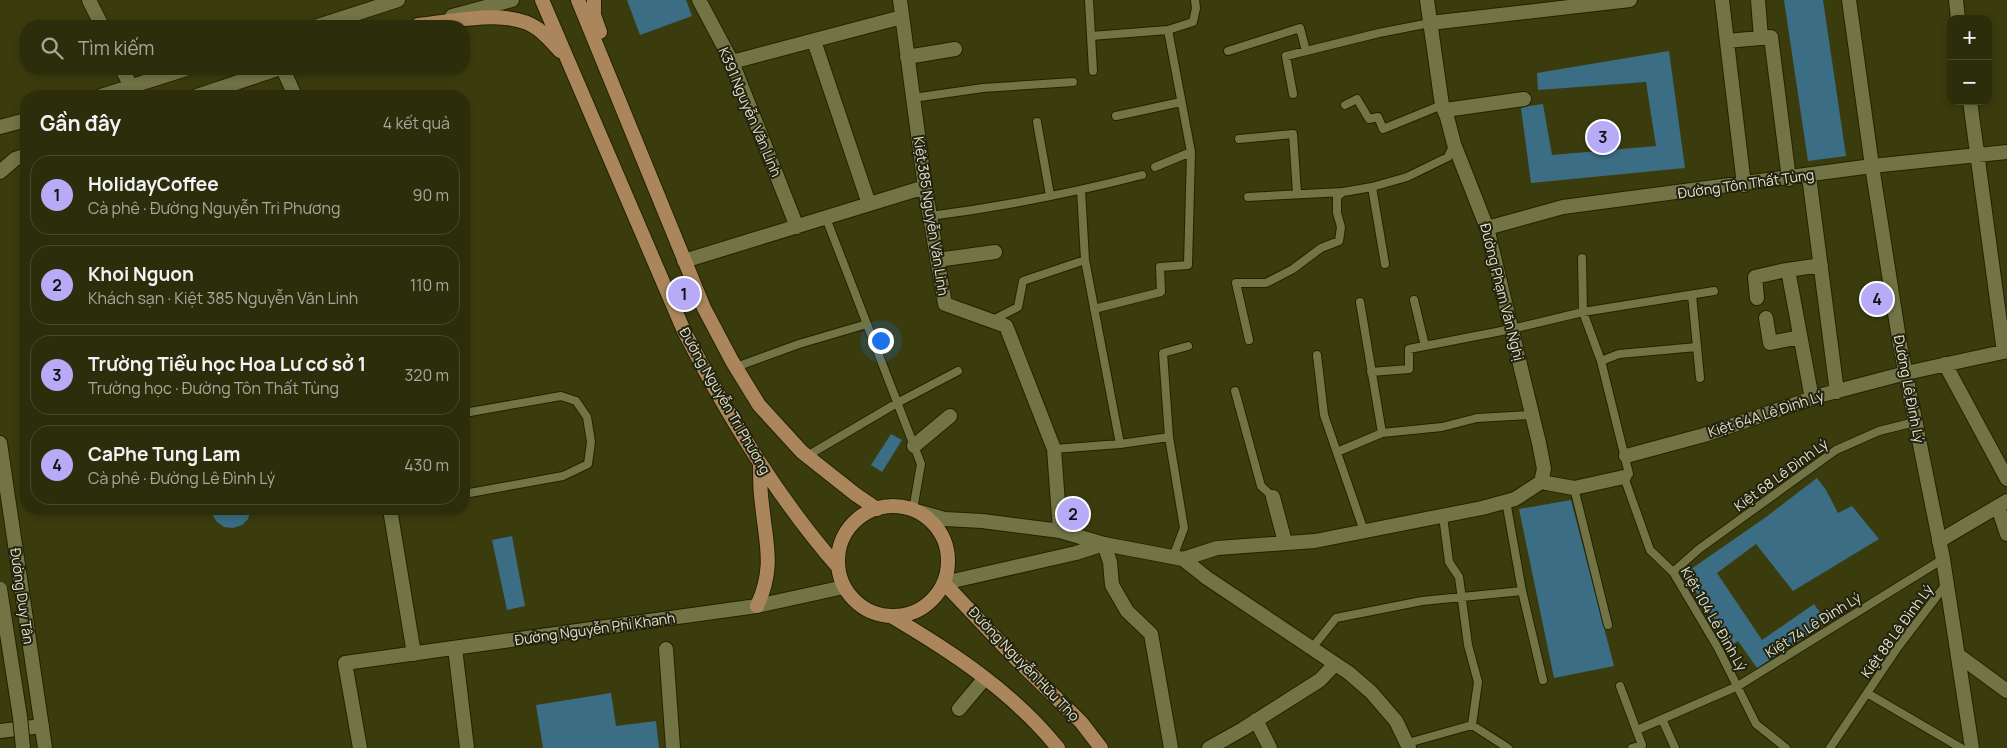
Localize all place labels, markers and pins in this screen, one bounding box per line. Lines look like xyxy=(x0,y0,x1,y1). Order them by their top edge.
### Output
pin: 3 xyxy=(1587,118,1619,156)
pin: 1 xyxy=(668,275,700,313)
pin: 4 xyxy=(1861,280,1893,318)
pin: 2 xyxy=(1057,495,1089,533)

